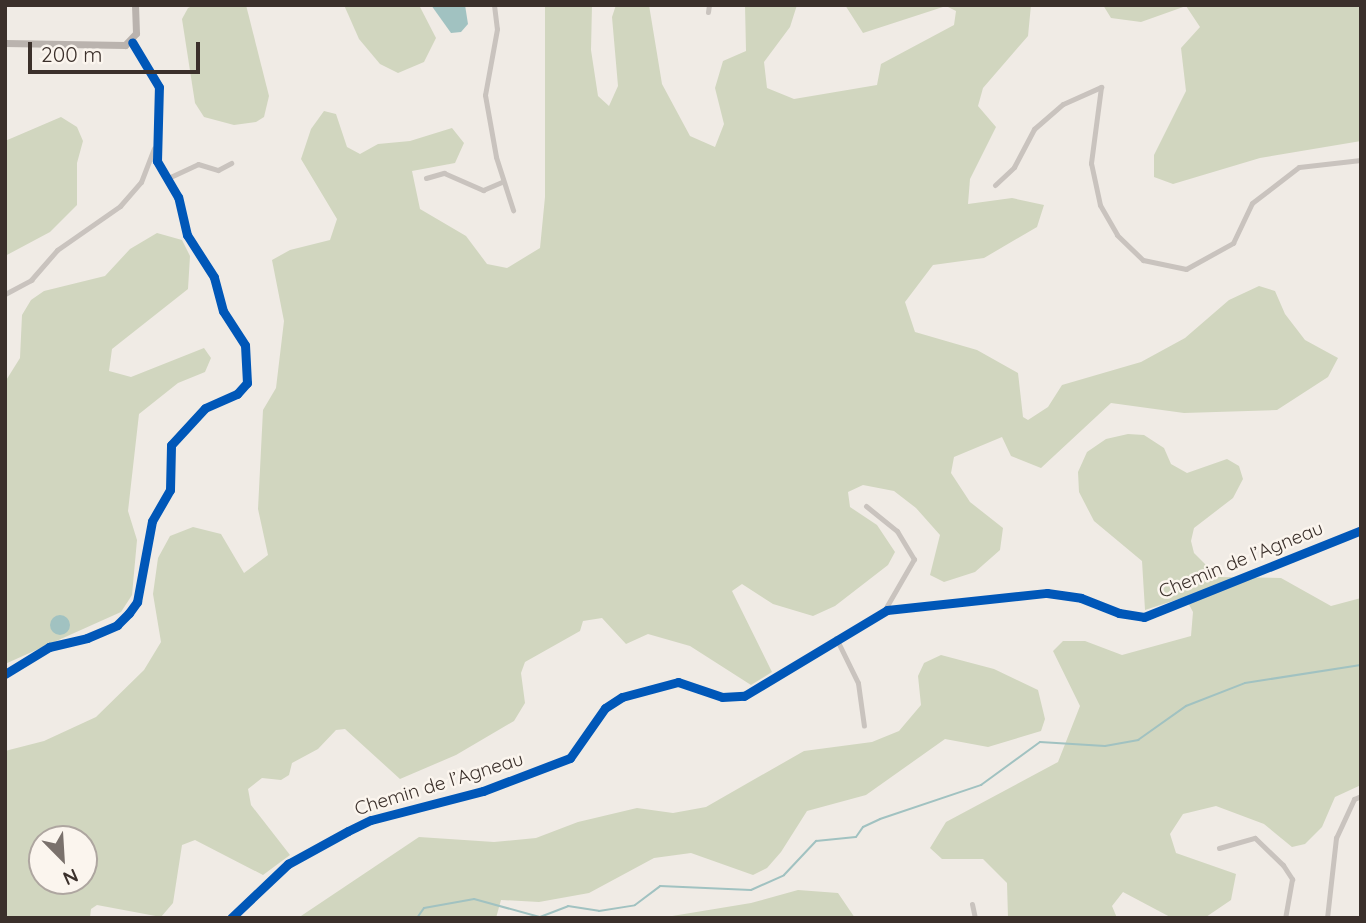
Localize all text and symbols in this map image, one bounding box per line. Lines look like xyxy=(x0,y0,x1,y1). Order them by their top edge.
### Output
scale bar xyxy=(32,28,203,72)
text: 200 m xyxy=(41,41,103,67)
street label: Chemin de l’Agneau xyxy=(1156,517,1326,603)
street label: Chemin de l’Agneau xyxy=(352,748,526,820)
north arrow xyxy=(28,825,98,895)
text: N xyxy=(59,864,82,891)

